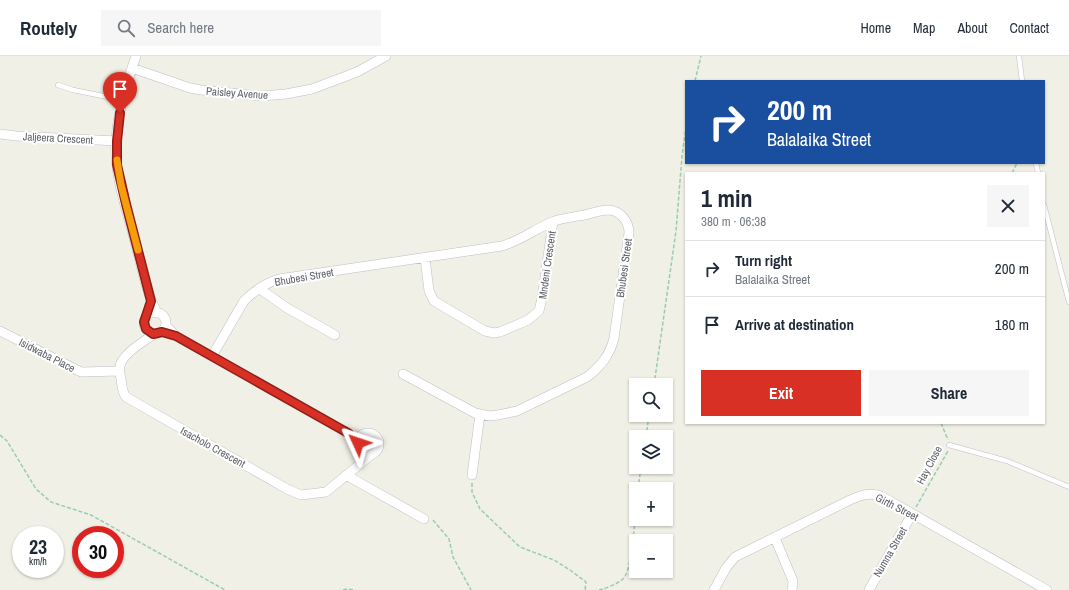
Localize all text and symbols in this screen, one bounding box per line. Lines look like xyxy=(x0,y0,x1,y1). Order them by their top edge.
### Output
search box xyxy=(101,10,381,46)
text: Routely xyxy=(20,15,77,41)
icon: search xyxy=(115,17,137,39)
text: Search here xyxy=(147,17,214,38)
text: Home xyxy=(860,19,891,37)
text: Map xyxy=(913,19,935,37)
text: About xyxy=(957,19,987,37)
text: Contact xyxy=(1009,19,1049,37)
pin xyxy=(103,72,137,113)
icon: arrive xyxy=(109,78,131,100)
street label: Paisley Avenue xyxy=(206,84,268,102)
text: 200 m xyxy=(767,91,832,129)
icon: right xyxy=(701,96,753,148)
text: Balalaika Street xyxy=(767,127,871,152)
street label: Jaljeera Crescent xyxy=(23,129,94,147)
text: 1 min xyxy=(701,182,752,214)
button: close xyxy=(987,185,1029,227)
text: 380 m · 06:38 xyxy=(701,213,766,230)
street label: Mndeni Crescent xyxy=(535,230,559,300)
street label: Bhubesi Street xyxy=(613,237,635,299)
text: Turn right xyxy=(735,250,792,271)
icon: right xyxy=(701,258,723,280)
text: 200 m xyxy=(995,258,1029,279)
street label: Bhubesi Street xyxy=(273,265,335,289)
text: Balalaika Street xyxy=(735,271,810,288)
icon: arrive xyxy=(701,314,723,336)
text: Arrive at destination xyxy=(735,314,854,335)
text: 180 m xyxy=(995,314,1029,335)
street label: Isidwaba Place xyxy=(17,335,77,375)
button: Exit xyxy=(701,370,861,416)
button: Share xyxy=(869,370,1029,416)
map controls xyxy=(629,378,673,578)
button: search xyxy=(629,378,673,422)
position arrow xyxy=(337,422,379,464)
street label: Isacholo Crescent xyxy=(178,423,248,471)
button: layers xyxy=(629,430,673,474)
street label: Hay Close xyxy=(913,443,945,487)
button: + xyxy=(629,482,673,526)
street label: Girth Street xyxy=(873,490,921,524)
street label: Numna Street xyxy=(870,524,910,580)
speed limit sign: 30 xyxy=(72,526,124,578)
text: 23 xyxy=(29,533,47,560)
button: − xyxy=(629,534,673,578)
text: km/h xyxy=(29,555,47,568)

